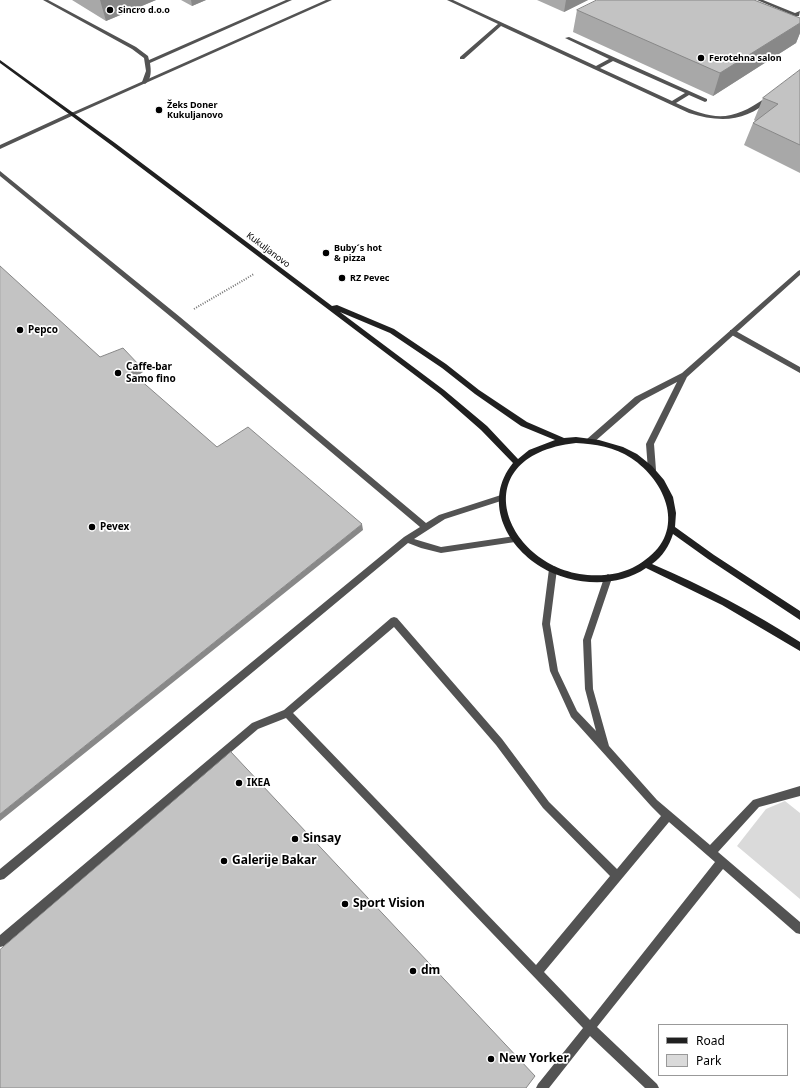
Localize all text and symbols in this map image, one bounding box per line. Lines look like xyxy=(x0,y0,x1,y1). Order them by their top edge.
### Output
marker: Sincro d.o.o xyxy=(105,5,115,15)
place label: Sincro d.o.o xyxy=(118,5,170,15)
marker: Ferotehna salon xyxy=(696,53,706,63)
place label: Ferotehna salon xyxy=(709,53,782,63)
place label: Žeks Doner Kukuljanovo xyxy=(167,100,223,121)
marker: Žeks Doner Kukuljanovo xyxy=(154,105,164,115)
street label: Kukuljanovo xyxy=(244,230,292,270)
place label: Buby´s hot & pizza xyxy=(334,243,382,264)
marker: Buby´s hot & pizza xyxy=(321,248,331,258)
marker: RZ Pevec xyxy=(337,273,347,283)
place label: RZ Pevec xyxy=(350,273,389,283)
place label: Pepco xyxy=(28,324,58,336)
marker: Pepco xyxy=(15,325,25,335)
place label: Caffe-bar Samo fino xyxy=(126,361,176,384)
marker: Caffe-bar Samo fino xyxy=(113,368,123,378)
place label: Pevex xyxy=(100,521,129,533)
marker: Pevex xyxy=(87,522,97,532)
place label: IKEA xyxy=(247,777,270,789)
marker: IKEA xyxy=(234,778,244,788)
place label: Sinsay xyxy=(303,832,341,846)
marker: Sinsay xyxy=(290,834,300,844)
place label: Galerije Bakar xyxy=(232,854,317,868)
marker: Galerije Bakar xyxy=(219,856,229,866)
place label: Sport Vision xyxy=(353,897,425,911)
marker: Sport Vision xyxy=(340,899,350,909)
place label: dm xyxy=(421,964,440,978)
marker: dm xyxy=(408,966,418,976)
legend xyxy=(658,1024,788,1076)
text: Road xyxy=(696,1032,725,1049)
place label: New Yorker xyxy=(499,1052,569,1066)
text: Park xyxy=(696,1052,721,1069)
marker: New Yorker xyxy=(486,1054,496,1064)

